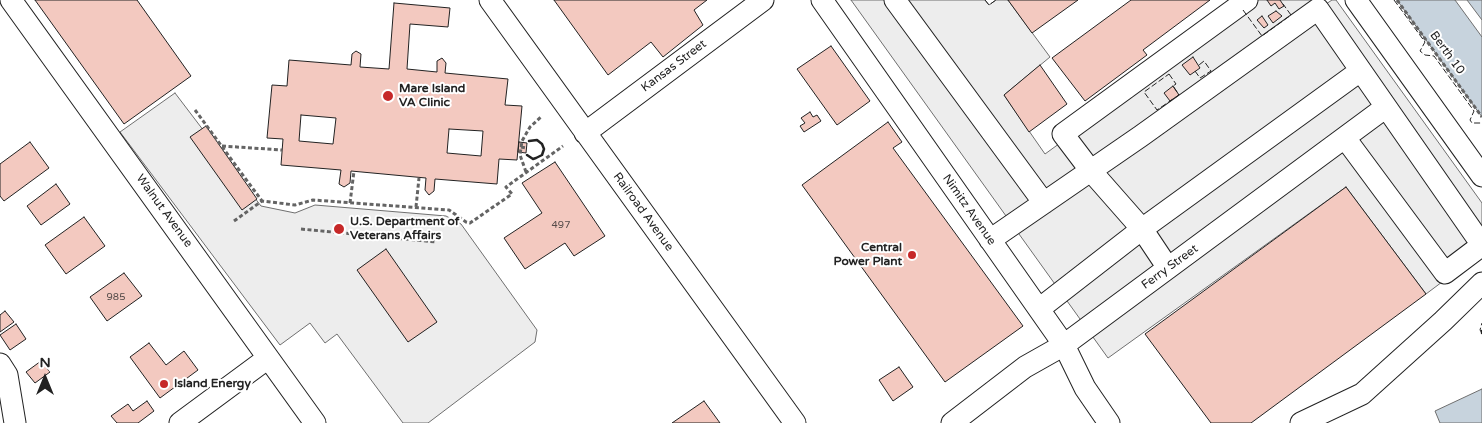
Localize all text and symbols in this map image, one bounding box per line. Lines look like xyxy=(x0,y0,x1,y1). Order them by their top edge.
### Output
street label: Berth 10 xyxy=(1427,29,1467,77)
street label: Kansas Street xyxy=(639,37,709,95)
place label: Mare Island VA Clinic xyxy=(399,82,465,110)
marker: Mare Island VA Clinic xyxy=(381,89,395,103)
street label: Railroad Avenue xyxy=(610,170,676,254)
street label: Walnut Avenue xyxy=(133,172,195,250)
street label: Nimitz Avenue xyxy=(939,172,999,248)
place label: U.S. Department of Veterans Affairs xyxy=(350,215,459,243)
house number: 497 xyxy=(552,219,570,231)
marker: U.S. Department of Veterans Affairs xyxy=(332,222,346,236)
place label: Central Power Plant xyxy=(833,241,902,269)
street label: Ferry Street xyxy=(1139,242,1201,292)
marker: Central Power Plant xyxy=(906,249,918,261)
house number: 985 xyxy=(107,291,125,303)
north arrow xyxy=(20,353,70,403)
text: N xyxy=(39,354,51,371)
place label: Island Energy xyxy=(174,377,251,391)
marker: Island Energy xyxy=(158,378,170,390)

